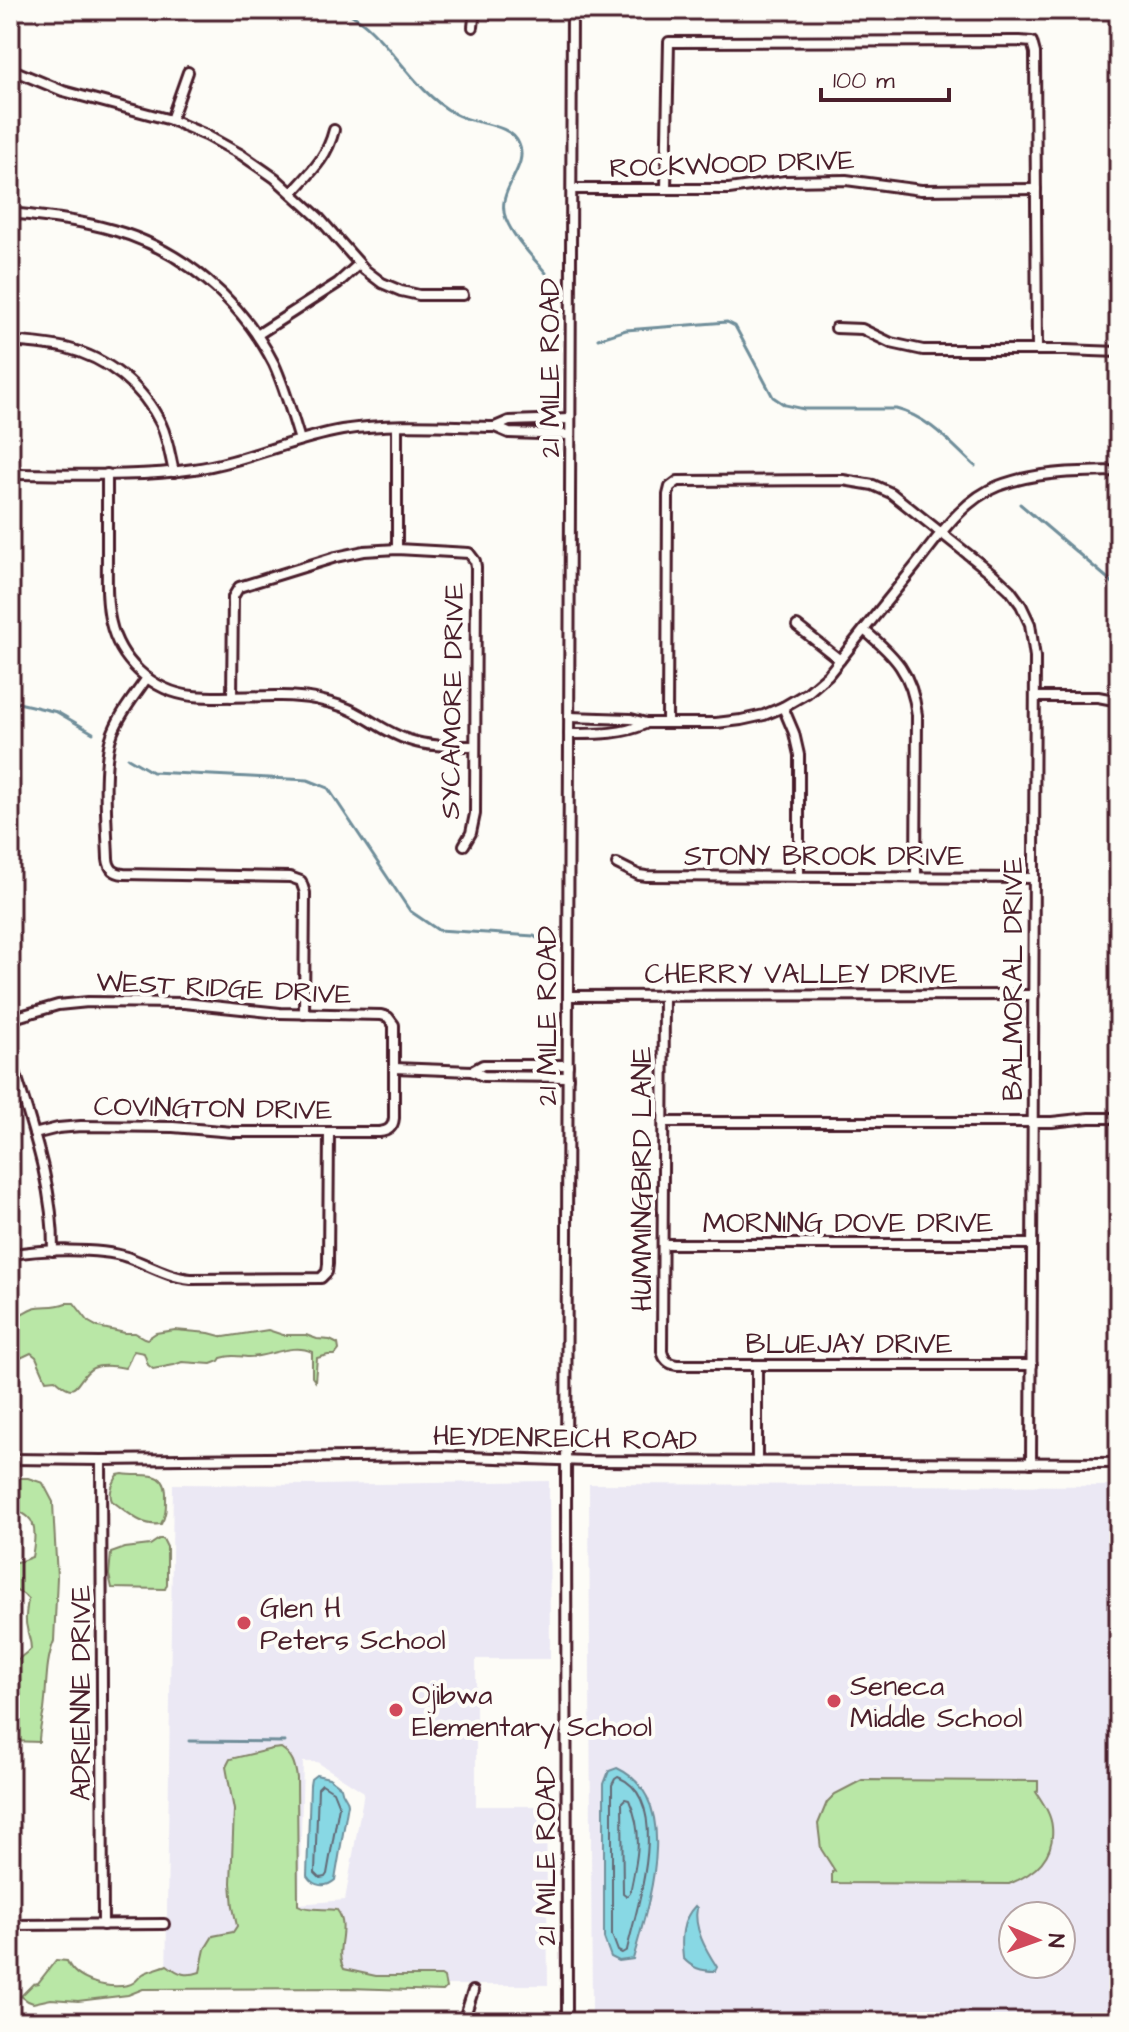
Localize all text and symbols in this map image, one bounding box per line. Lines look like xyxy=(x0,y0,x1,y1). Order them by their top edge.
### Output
scale bar xyxy=(821,52,949,102)
text: 100 m xyxy=(833,64,895,98)
street label: ROCKWOOD DRIVE xyxy=(609,141,856,188)
street label: 21 MILE ROAD xyxy=(531,278,570,458)
street label: SYCAMORE DRIVE xyxy=(431,582,474,820)
street label: STONY BROOK DRIVE xyxy=(684,837,964,876)
street label: BALMORAL DRIVE xyxy=(994,857,1033,1101)
street label: 21 MILE ROAD xyxy=(528,926,567,1106)
street label: CHERRY VALLEY DRIVE xyxy=(645,955,958,994)
street label: WEST RIDGE DRIVE xyxy=(95,962,353,1015)
street label: HUMMINGBIRD LANE xyxy=(623,1046,662,1312)
street label: COVINGTON DRIVE xyxy=(93,1087,333,1130)
street label: MORNING DOVE DRIVE xyxy=(703,1204,994,1243)
street label: BLUEJAY DRIVE xyxy=(746,1325,953,1364)
street label: HEYDENREICH ROAD xyxy=(432,1417,697,1460)
street label: ADRIENNE DRIVE xyxy=(62,1584,101,1801)
place label: Glen H Peters School xyxy=(260,1589,446,1660)
marker: Glen H Peters School xyxy=(235,1614,253,1632)
place label: Seneca Middle School xyxy=(850,1667,1022,1738)
place label: Ojibwa Elementary School xyxy=(412,1676,652,1749)
marker: Seneca Middle School xyxy=(825,1692,843,1710)
marker: Ojibwa Elementary School xyxy=(387,1701,405,1719)
street label: 21 MILE ROAD xyxy=(527,1766,566,1946)
north arrow xyxy=(997,1900,1077,1980)
text: N xyxy=(1040,1933,1071,1948)

